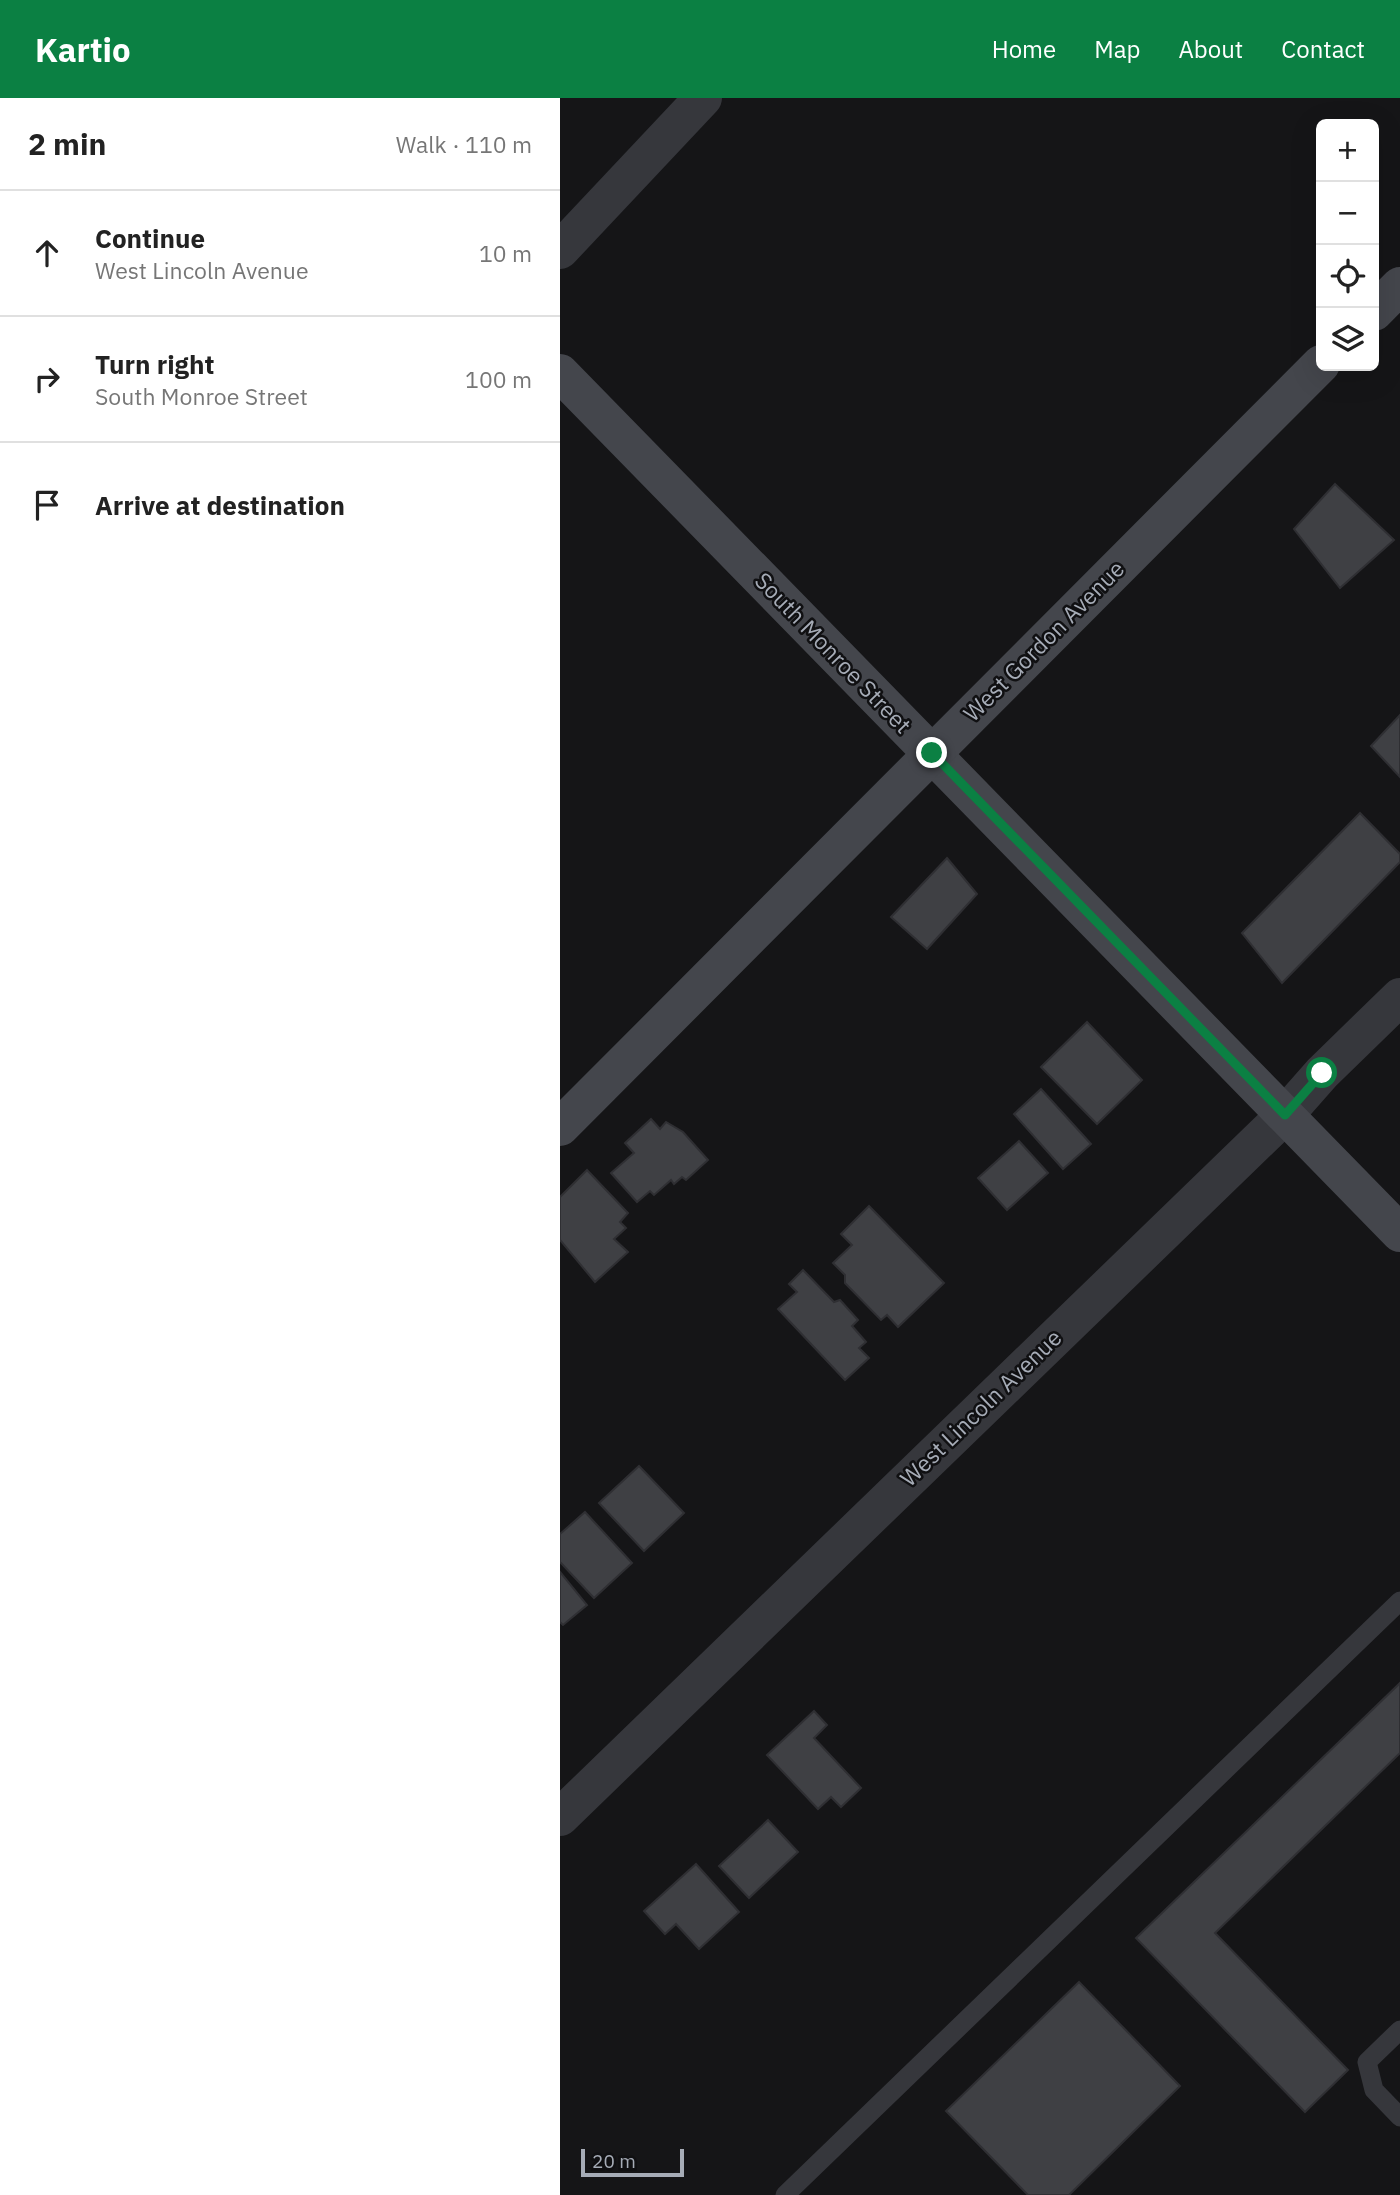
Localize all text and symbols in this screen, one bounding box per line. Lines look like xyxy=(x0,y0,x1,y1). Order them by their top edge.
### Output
text: Kartio xyxy=(35,28,131,71)
text: Home xyxy=(992,33,1056,65)
text: Map xyxy=(1094,33,1140,65)
text: About xyxy=(1178,33,1243,65)
text: Contact xyxy=(1281,33,1365,65)
map controls xyxy=(1316,119,1379,371)
button: + xyxy=(1316,119,1379,182)
text: 2 min xyxy=(28,124,106,163)
text: Walk · 110 m xyxy=(396,129,532,159)
button: − xyxy=(1316,182,1379,245)
text: Continue xyxy=(95,221,205,255)
icon: ahead xyxy=(28,234,66,272)
text: 10 m xyxy=(479,238,532,268)
button: locate xyxy=(1316,245,1379,308)
text: West Lincoln Avenue xyxy=(95,255,309,285)
button: layers xyxy=(1316,308,1379,371)
text: Turn right xyxy=(95,347,214,381)
icon: right xyxy=(28,360,66,398)
text: 100 m xyxy=(465,364,532,394)
text: South Monroe Street xyxy=(95,381,308,411)
icon: arrive xyxy=(28,486,66,524)
text: Arrive at destination xyxy=(95,488,345,522)
street label: West Gordon Avenue xyxy=(956,553,1130,727)
street label: South Monroe Street xyxy=(749,565,918,739)
route end xyxy=(916,737,947,768)
route start xyxy=(1306,1057,1337,1088)
street label: West Lincoln Avenue xyxy=(893,1322,1068,1492)
scale bar xyxy=(581,2146,684,2178)
text: 20 m xyxy=(592,2149,636,2173)

